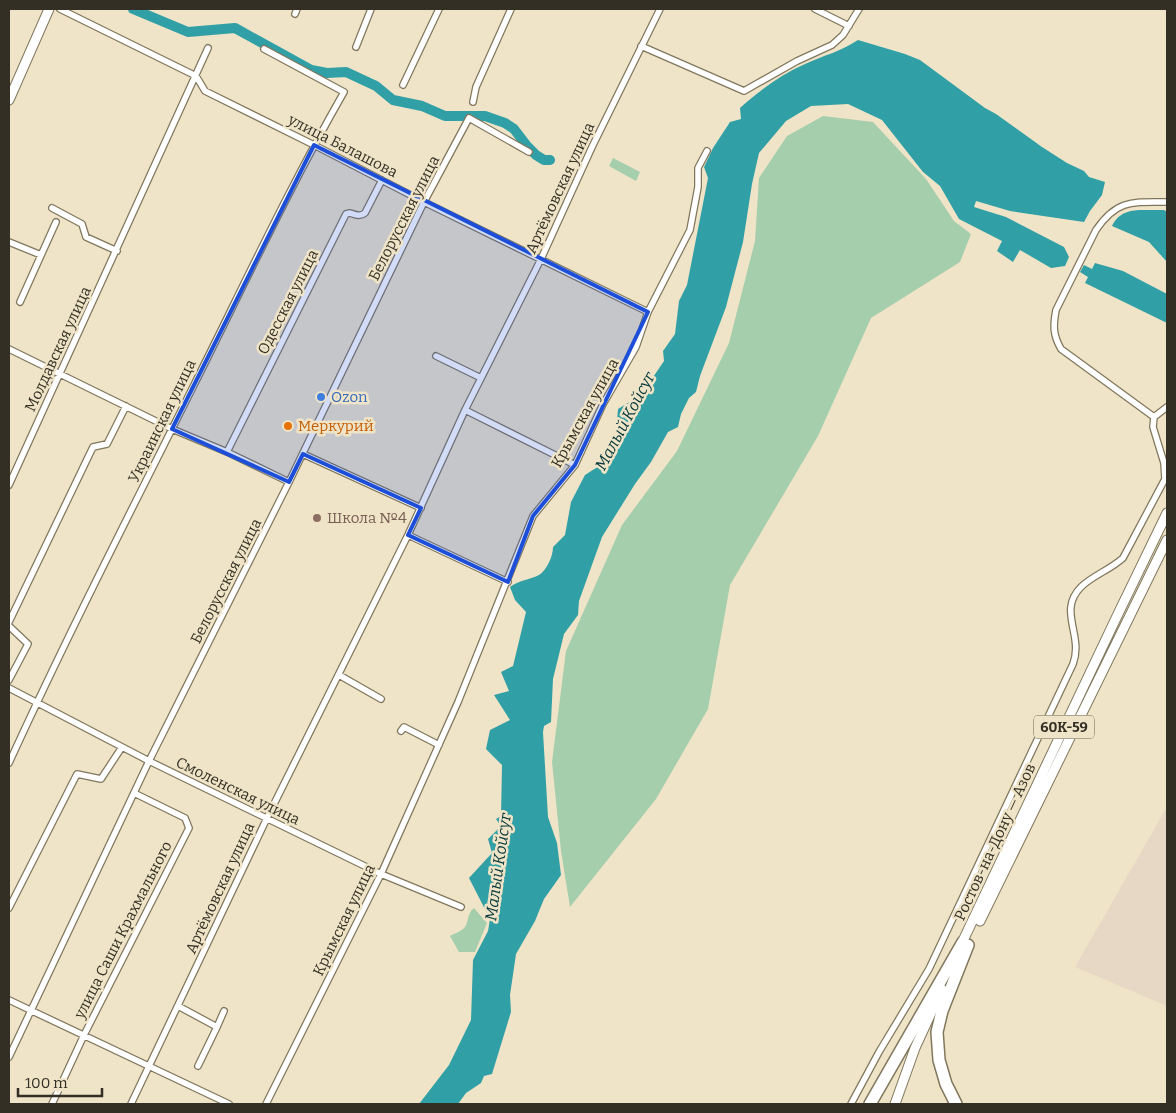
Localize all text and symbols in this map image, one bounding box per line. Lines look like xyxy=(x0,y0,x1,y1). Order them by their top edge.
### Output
street label: улица Балашова xyxy=(284,110,401,181)
street label: Артёмовская улица xyxy=(522,120,598,256)
street label: Белорусская улица xyxy=(365,152,443,284)
street label: Одесская улица xyxy=(254,247,322,357)
street label: Молдавская улица xyxy=(21,284,95,414)
street label: Крымская улица xyxy=(548,355,622,471)
street label: Украинская улица xyxy=(124,357,200,485)
water label: Малый Койсуг xyxy=(591,368,659,473)
place label: Ozon xyxy=(331,388,368,406)
marker: Ozon xyxy=(315,391,327,403)
place label: Меркурий xyxy=(298,417,374,435)
marker: Меркурий xyxy=(282,420,294,432)
place label: Школа №4 xyxy=(327,509,407,527)
marker: Школа №4 xyxy=(311,512,323,524)
street label: Белорусская улица xyxy=(187,515,265,647)
road number: 60К-59 xyxy=(1034,716,1094,739)
street label: Смоленская улица xyxy=(173,753,303,829)
street label: Ростов-на-Дону — Азов xyxy=(951,761,1039,923)
water label: Малый Койсуг xyxy=(481,811,515,922)
street label: Артёмовская улица xyxy=(182,820,258,956)
street label: улица Саши Крахмального xyxy=(70,838,176,1023)
street label: Крымская улица xyxy=(309,861,379,979)
scale bar xyxy=(18,1066,101,1098)
text: 100 m xyxy=(25,1074,68,1092)

